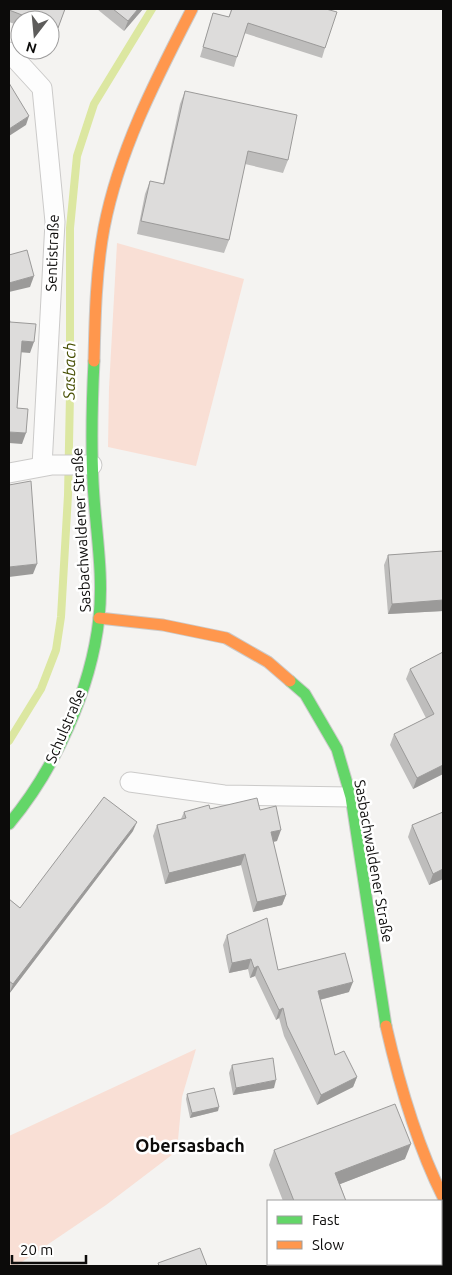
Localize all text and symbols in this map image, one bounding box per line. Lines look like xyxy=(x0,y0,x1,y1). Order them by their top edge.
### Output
north arrow xyxy=(10,10,60,60)
text: N xyxy=(24,38,39,57)
street label: Sentistraße xyxy=(42,214,62,292)
water label: Sasbach xyxy=(59,342,78,401)
street label: Sasbachwaldener Straße xyxy=(68,447,94,613)
street label: Schulstraße xyxy=(42,686,88,766)
street label: Sasbachwaldener Straße xyxy=(351,778,397,944)
district label: Obersasbach xyxy=(135,1135,245,1155)
legend xyxy=(267,1200,442,1265)
text: Fast xyxy=(312,1211,340,1228)
scale bar xyxy=(12,1232,86,1264)
text: Slow xyxy=(312,1236,345,1253)
text: 20 m xyxy=(20,1241,53,1258)

